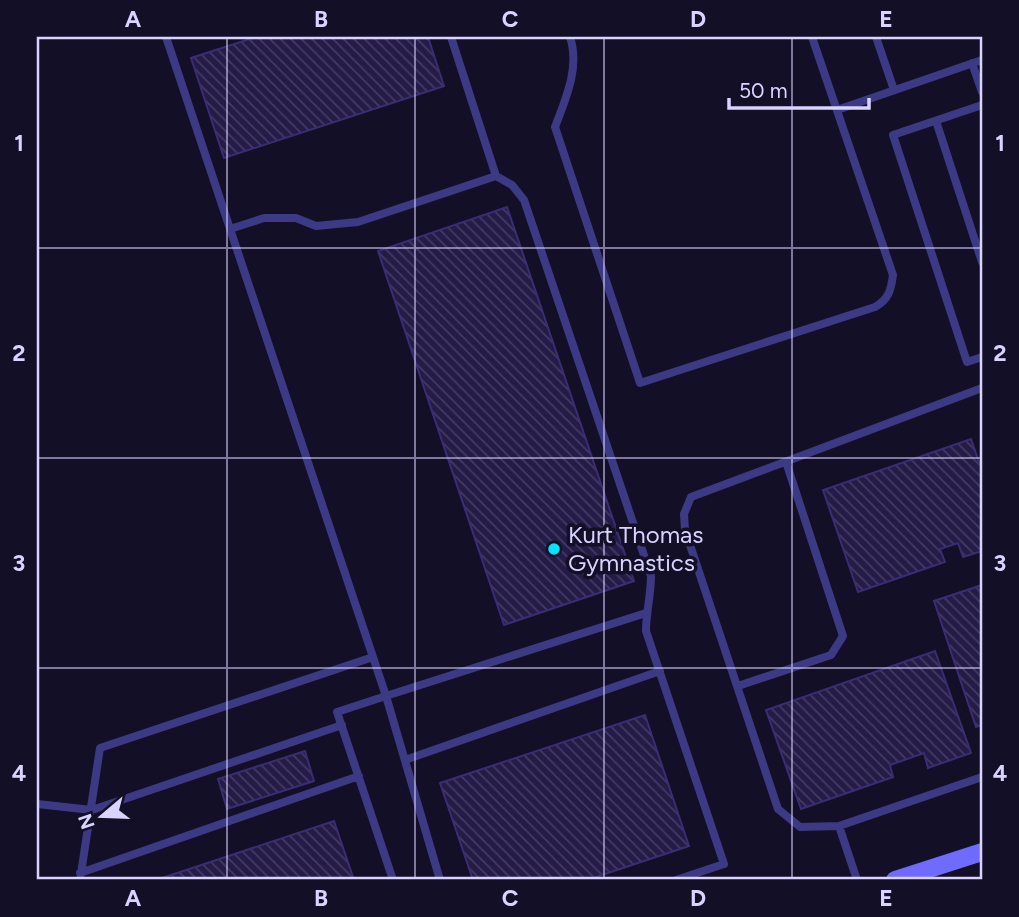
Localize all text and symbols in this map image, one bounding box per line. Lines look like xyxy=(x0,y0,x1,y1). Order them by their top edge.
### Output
text: A xyxy=(125,5,142,33)
text: B xyxy=(314,5,328,33)
text: C xyxy=(502,5,519,33)
text: D xyxy=(690,5,706,33)
text: E xyxy=(879,5,893,33)
scale bar xyxy=(729,66,869,110)
text: 50 m xyxy=(739,78,788,103)
text: 1 xyxy=(14,129,24,157)
text: 1 xyxy=(995,129,1005,157)
text: 2 xyxy=(12,339,26,367)
text: 2 xyxy=(993,339,1007,367)
place label: Kurt Thomas Gymnastics xyxy=(568,520,704,577)
marker: Kurt Thomas Gymnastics xyxy=(546,541,562,557)
text: 3 xyxy=(13,549,25,577)
text: 3 xyxy=(994,549,1006,577)
text: 4 xyxy=(12,759,26,787)
text: 4 xyxy=(993,759,1007,787)
north arrow xyxy=(66,780,136,850)
text: N xyxy=(73,811,100,832)
text: A xyxy=(125,884,142,912)
text: B xyxy=(314,884,328,912)
text: C xyxy=(502,884,519,912)
text: D xyxy=(690,884,706,912)
text: E xyxy=(879,884,893,912)

